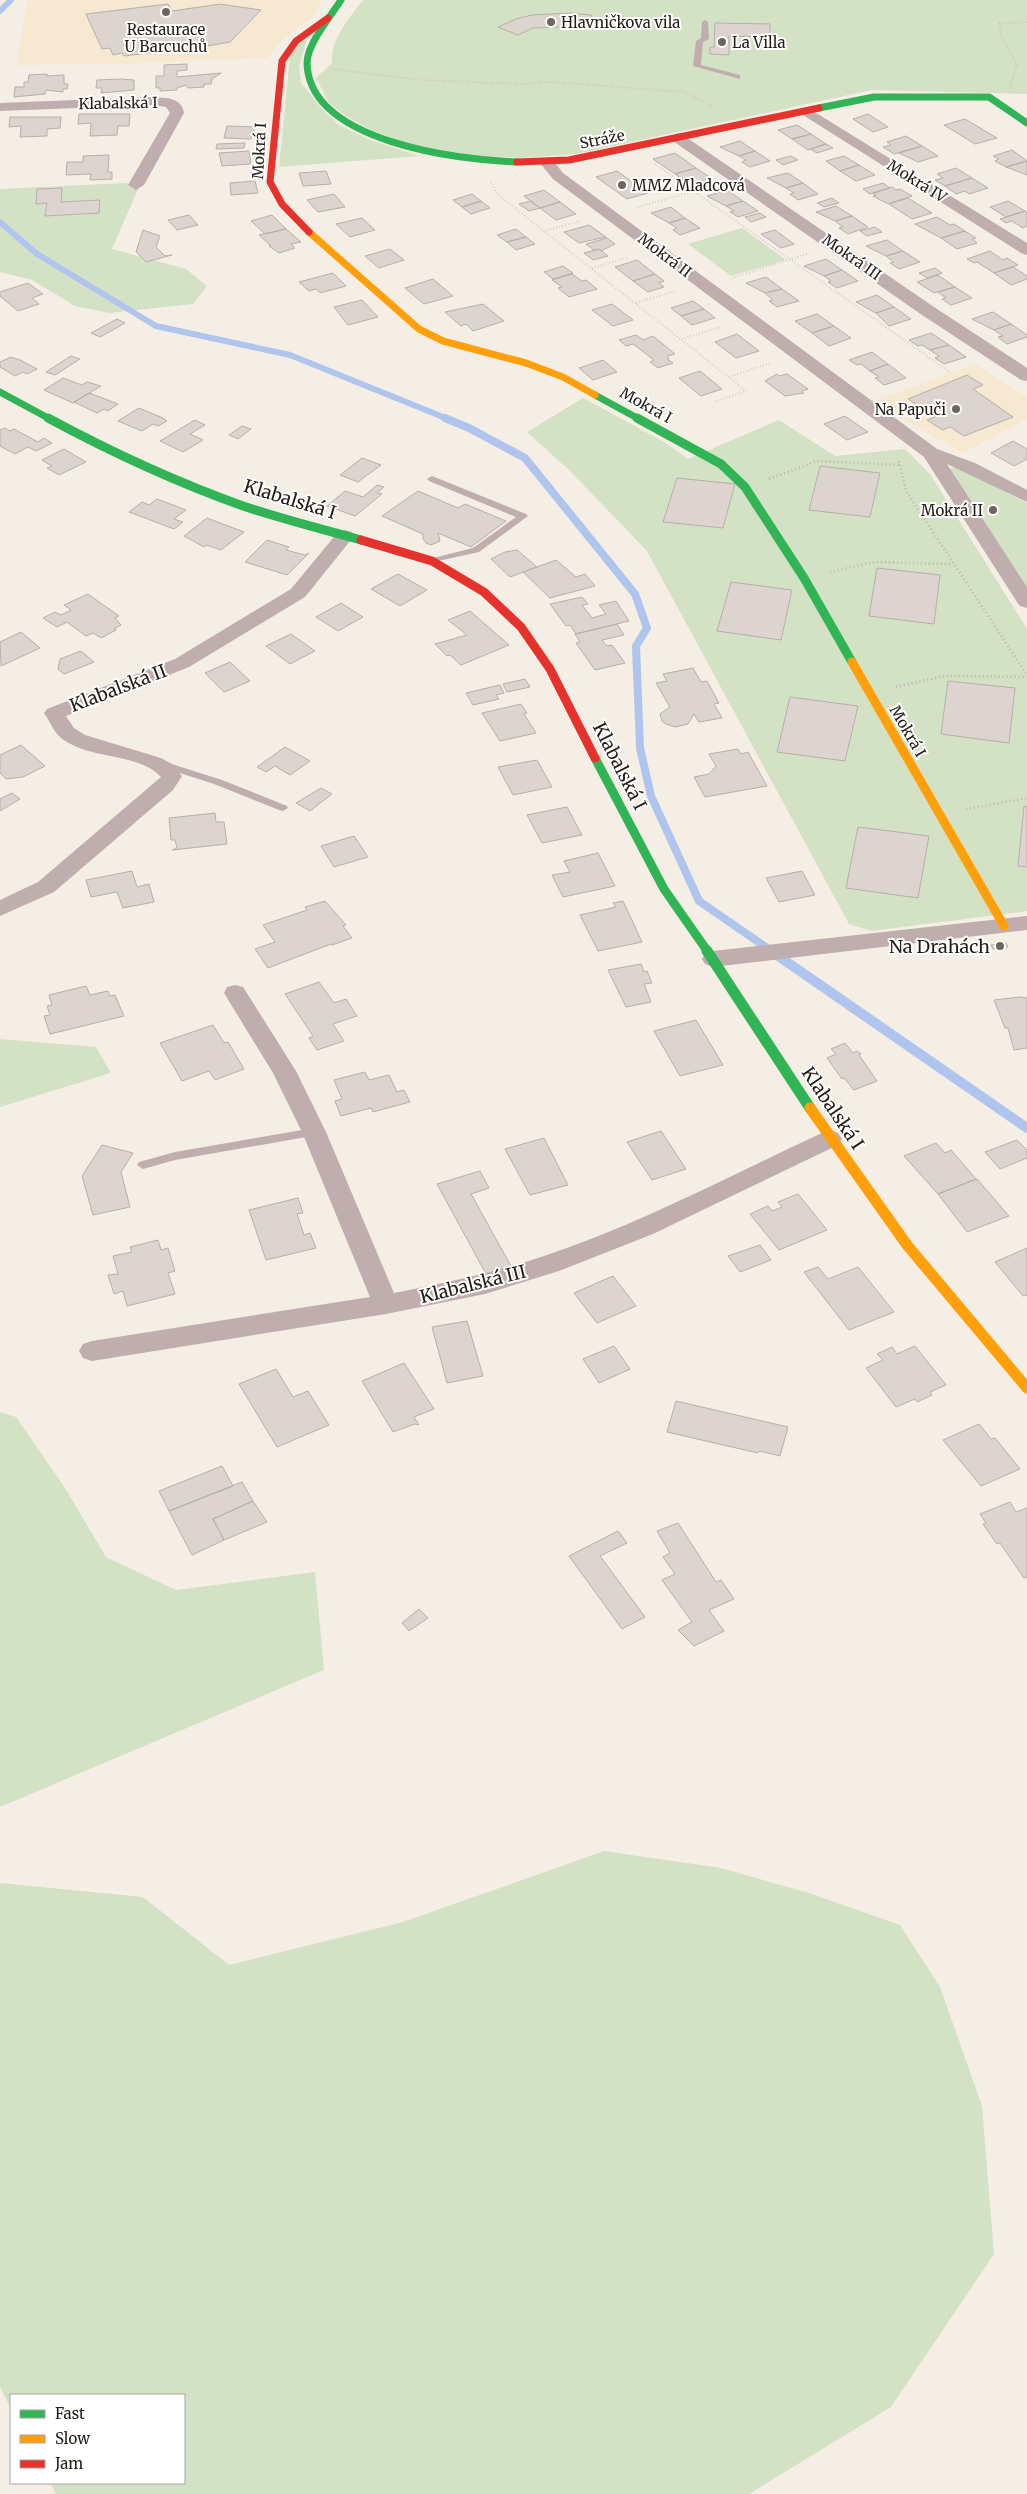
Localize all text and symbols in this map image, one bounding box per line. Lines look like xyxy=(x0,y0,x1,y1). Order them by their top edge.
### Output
marker: Restaurace U Barcuchů xyxy=(160,6,172,18)
place label: Hlavničkova vila xyxy=(561,13,680,32)
marker: Hlavničkova vila xyxy=(545,16,557,28)
place label: Restaurace U Barcuchů xyxy=(125,20,207,56)
place label: La Villa xyxy=(732,33,785,52)
marker: La Villa xyxy=(716,36,728,48)
street label: Klabalská I xyxy=(78,93,158,113)
street label: Mokrá I xyxy=(248,122,270,180)
street label: Stráže xyxy=(578,125,626,153)
street label: Mokrá IV xyxy=(884,155,951,207)
place label: MMZ Mladcová xyxy=(632,176,745,195)
marker: MMZ Mladcová xyxy=(616,179,628,191)
street label: Mokrá II xyxy=(634,229,696,281)
street label: Mokrá III xyxy=(819,230,885,284)
street label: Mokrá I xyxy=(617,383,675,427)
place label: Na Papuči xyxy=(875,400,946,419)
marker: Na Papuči xyxy=(950,403,962,415)
street label: Klabalská I xyxy=(241,474,339,524)
place label: Mokrá II xyxy=(921,501,983,520)
marker: Mokrá II xyxy=(987,504,999,516)
street label: Klabalská II xyxy=(66,659,170,717)
street label: Mokrá I xyxy=(886,702,930,760)
street label: Klabalská I xyxy=(588,718,652,814)
place label: Na Drahách xyxy=(889,935,990,958)
marker: Na Drahách xyxy=(994,940,1006,952)
street label: Klabalská I xyxy=(797,1062,869,1154)
street label: Klabalská III xyxy=(417,1260,529,1308)
legend xyxy=(10,2394,185,2484)
text: Fast xyxy=(55,2404,85,2423)
text: Slow xyxy=(55,2429,90,2448)
text: Jam xyxy=(54,2454,83,2473)

